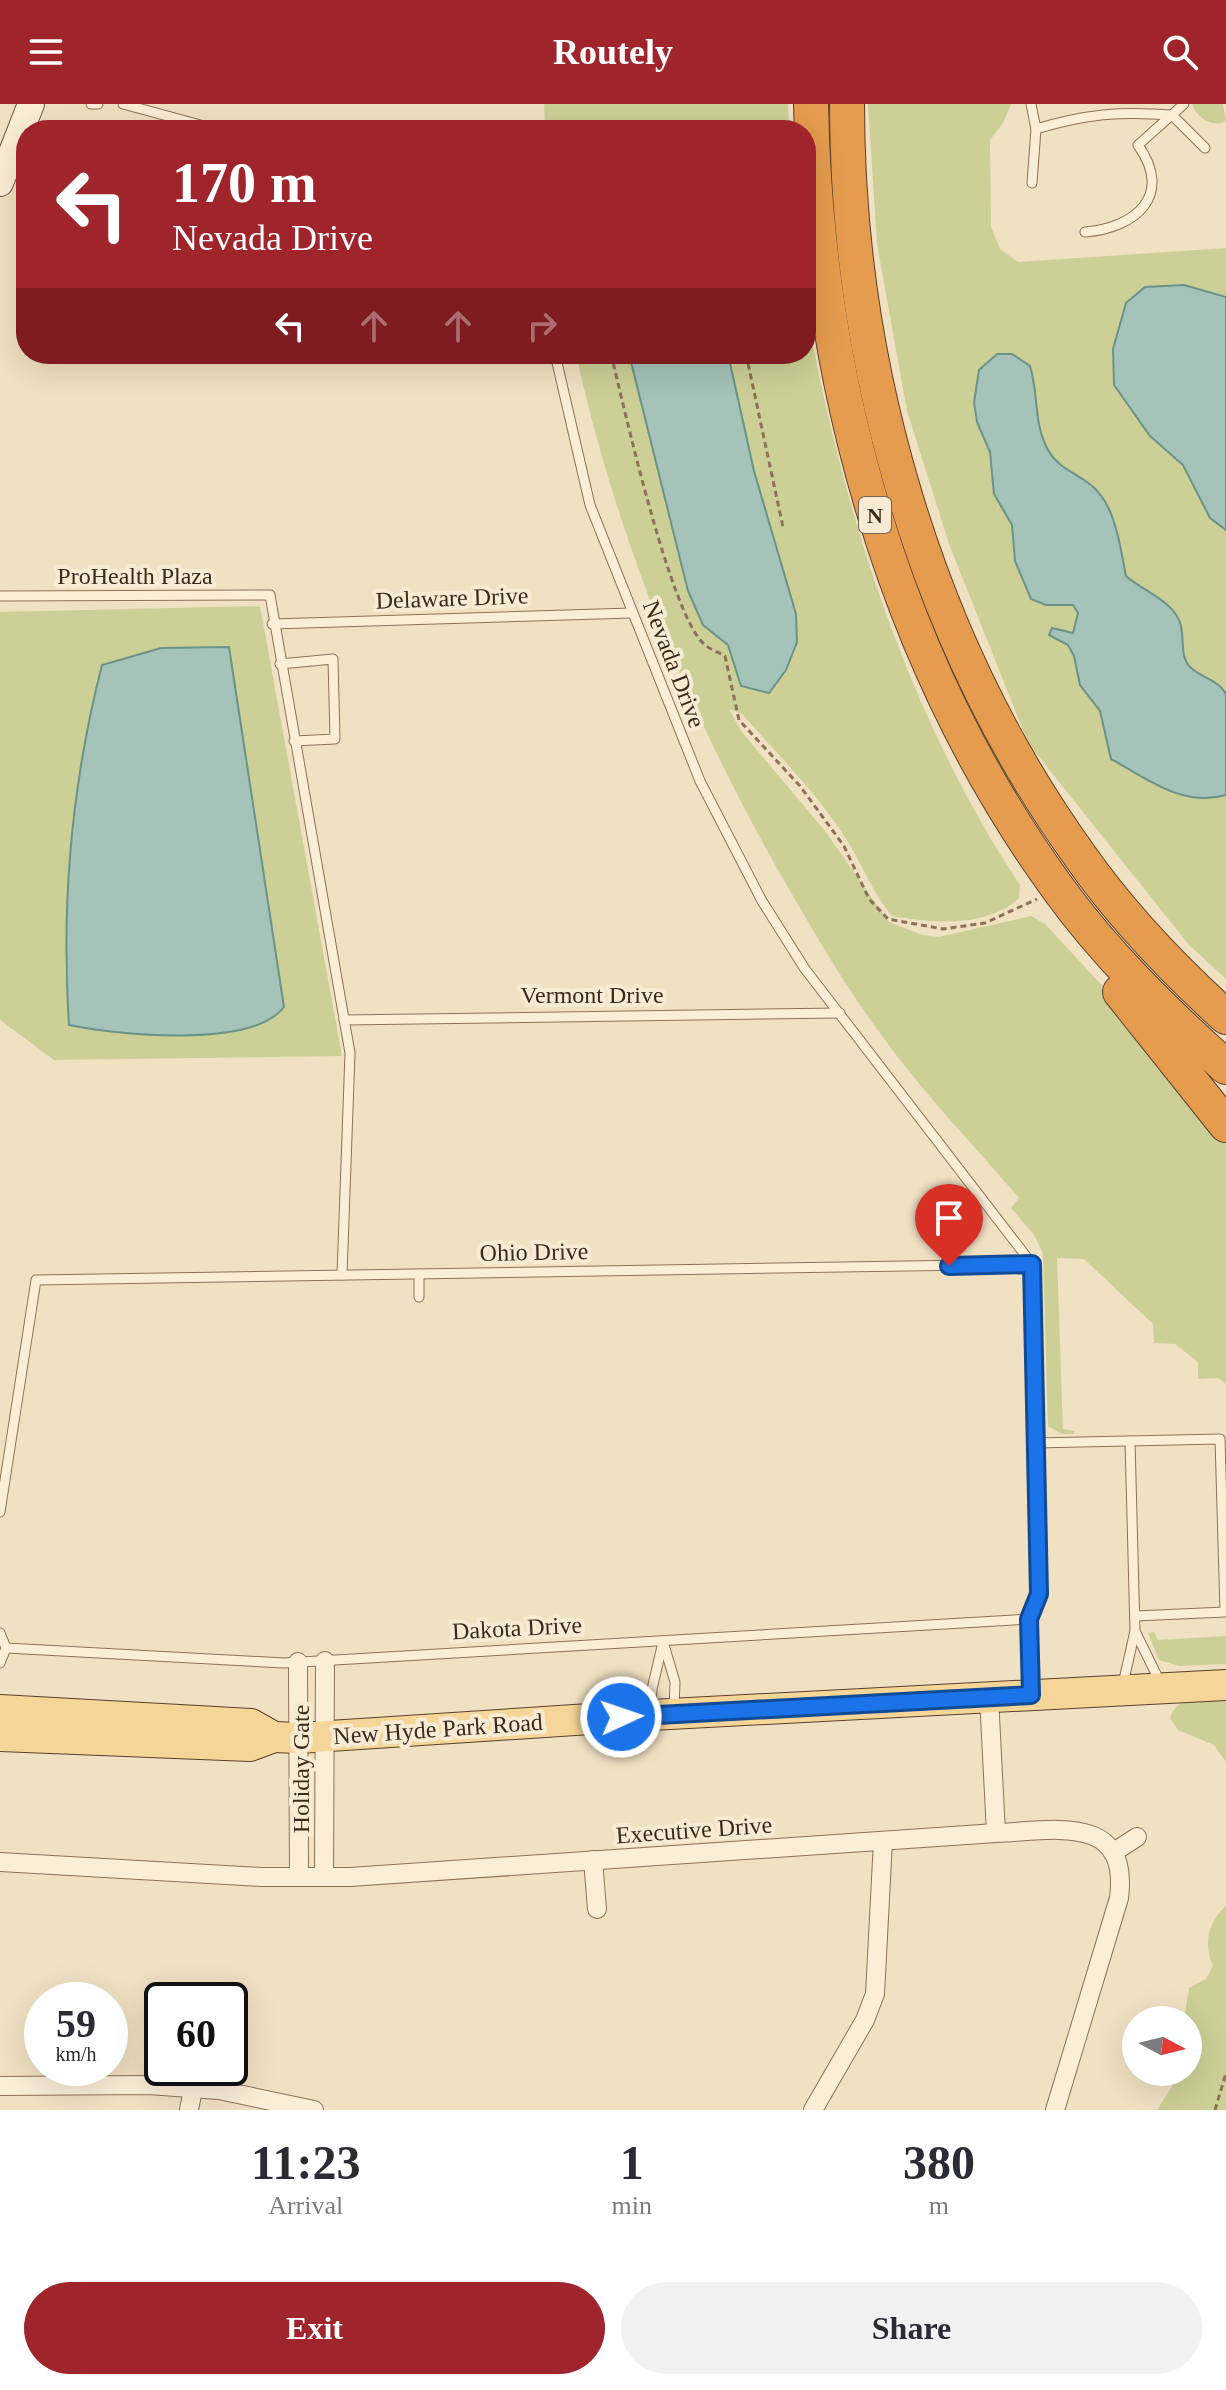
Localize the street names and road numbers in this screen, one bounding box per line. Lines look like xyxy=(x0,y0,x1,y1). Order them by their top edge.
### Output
road number: N xyxy=(859,497,891,533)
street label: ProHealth Plaza xyxy=(57,563,213,589)
street label: Delaware Drive xyxy=(375,582,529,614)
street label: Nevada Drive xyxy=(638,597,710,731)
street label: Vermont Drive xyxy=(520,982,664,1008)
street label: Ohio Drive xyxy=(479,1238,589,1266)
street label: Dakota Drive xyxy=(451,1612,583,1644)
street label: Holiday Gate xyxy=(288,1705,314,1833)
street label: New Hyde Park Road xyxy=(332,1709,544,1749)
street label: Executive Drive xyxy=(615,1812,773,1848)

